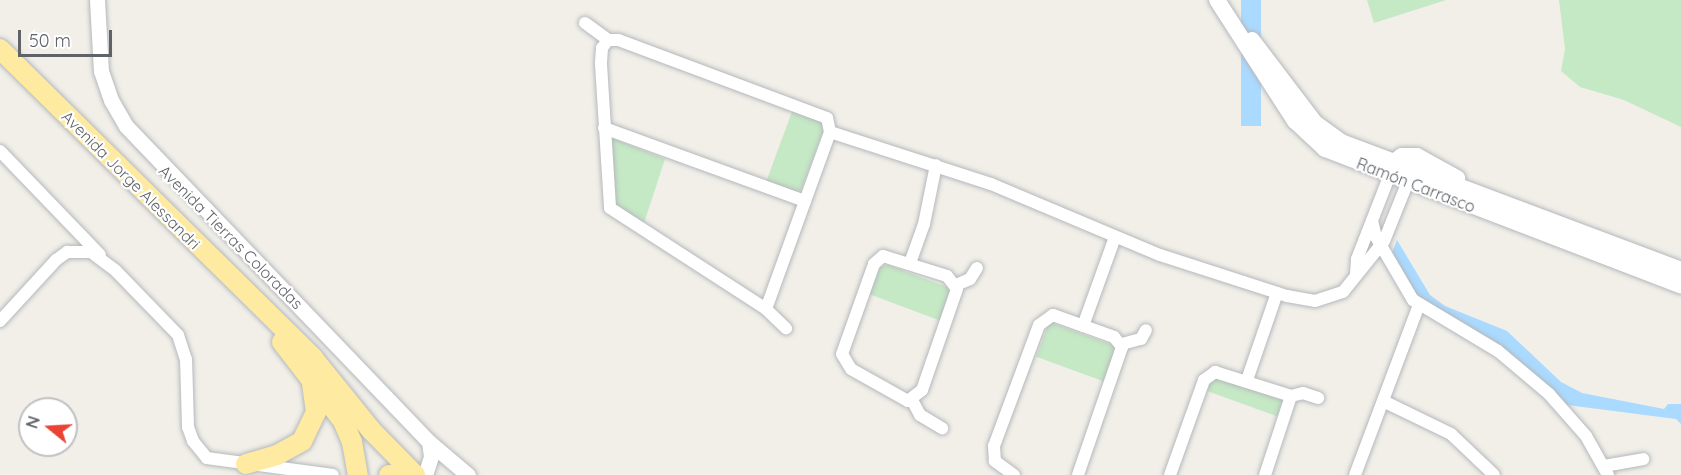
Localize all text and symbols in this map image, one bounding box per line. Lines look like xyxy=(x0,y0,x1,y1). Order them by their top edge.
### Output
scale bar xyxy=(21,18,116,56)
text: 50 m xyxy=(29,29,71,52)
street label: Avenida Jorge Alessandri xyxy=(58,107,204,253)
street label: Ramón Carrasco xyxy=(1354,154,1478,216)
street label: Avenida Tierras Coloradas xyxy=(155,161,307,313)
north arrow xyxy=(18,397,78,457)
text: N xyxy=(21,413,44,431)

